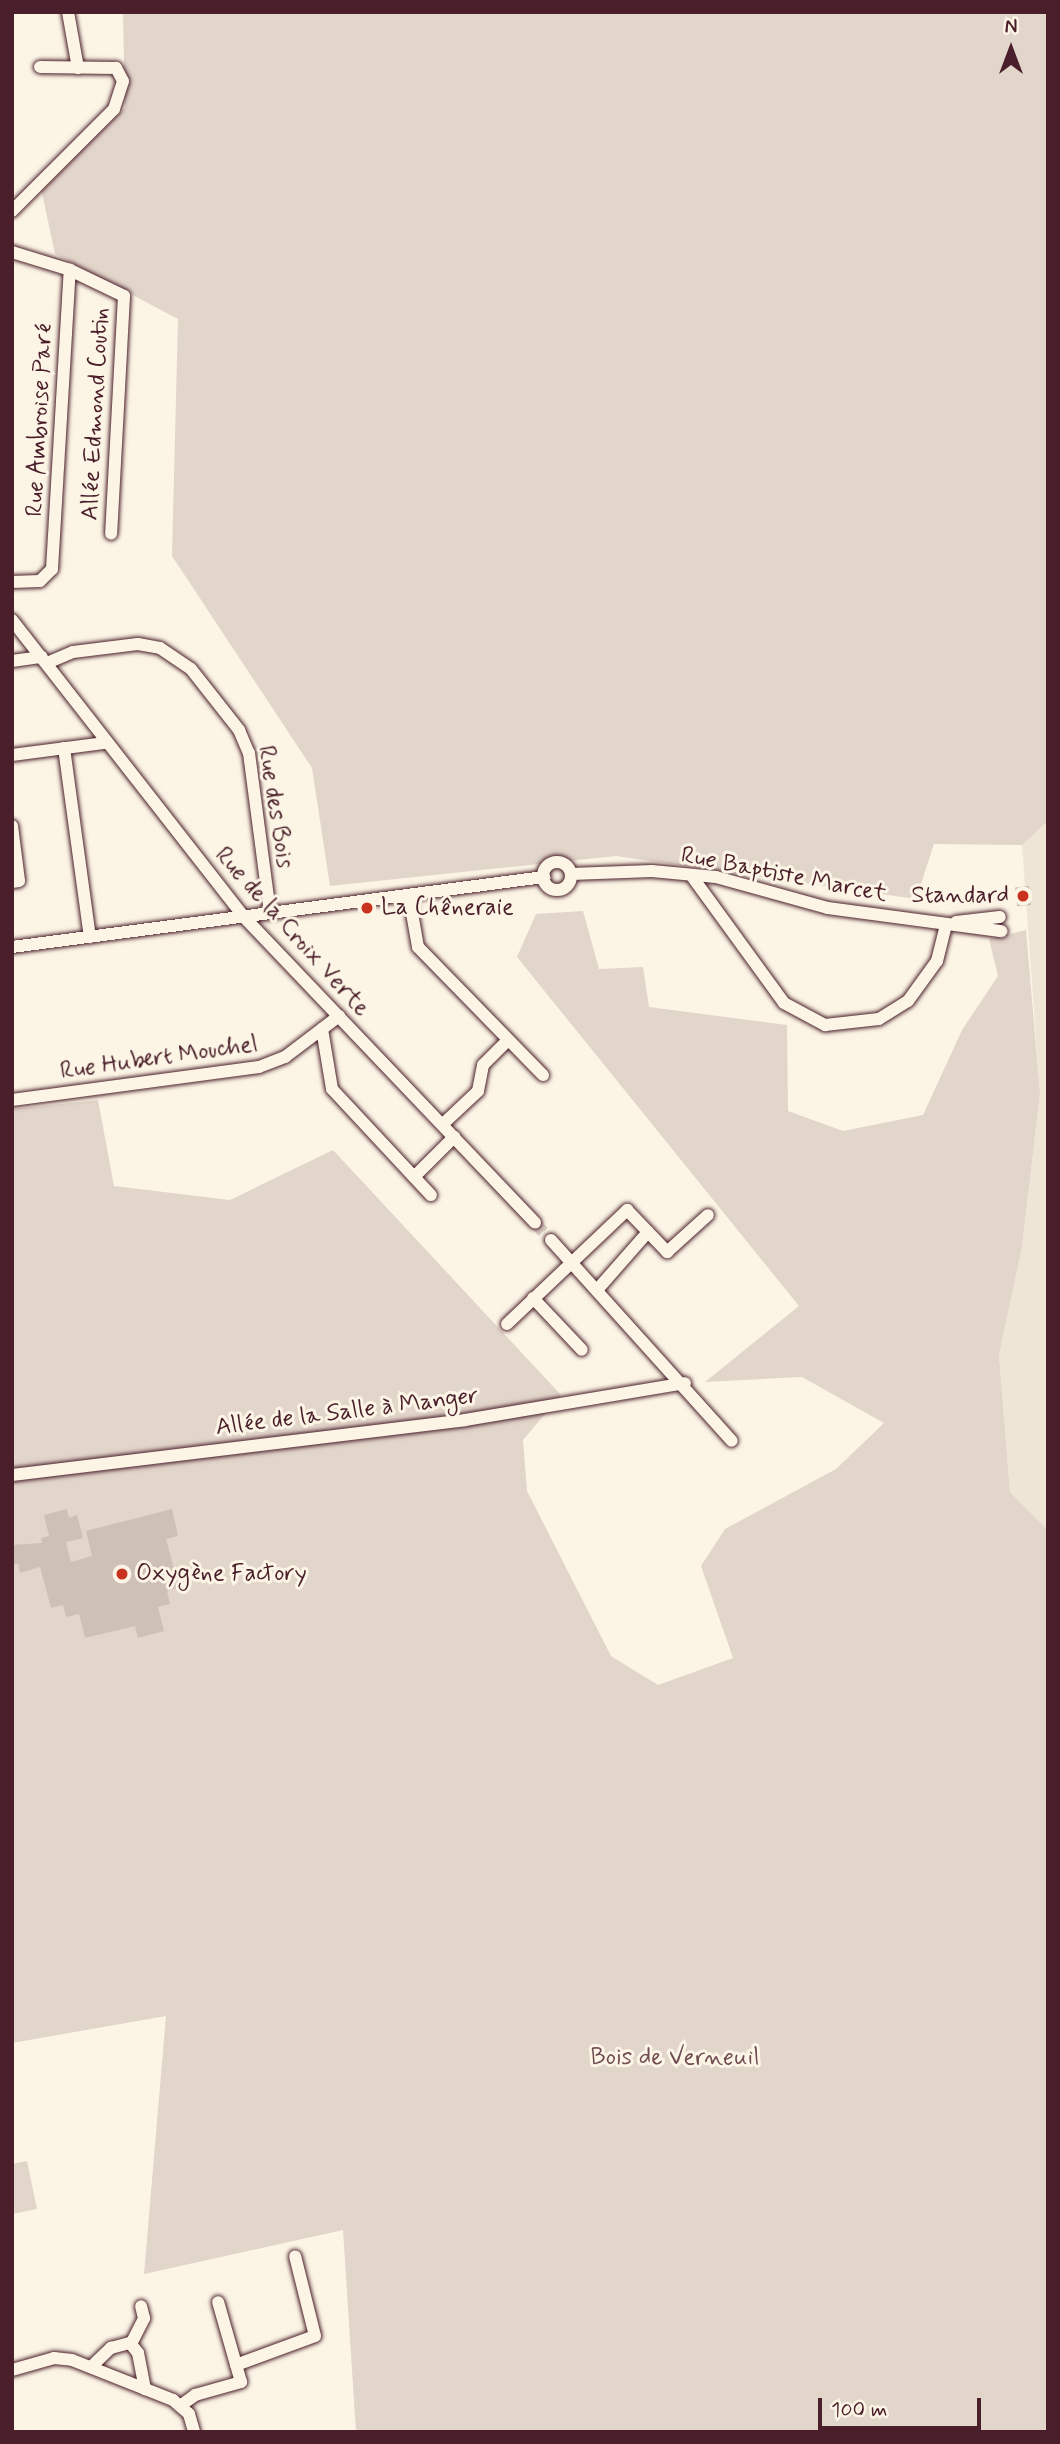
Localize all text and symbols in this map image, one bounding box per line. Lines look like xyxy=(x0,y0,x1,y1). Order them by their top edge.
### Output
north arrow xyxy=(976,14,1046,84)
text: N xyxy=(1005,15,1017,40)
street label: Allée Edmond Coutin xyxy=(76,307,116,521)
street label: Rue Ambroise Paré xyxy=(21,324,59,516)
street label: Rue des Bois xyxy=(251,744,299,870)
street label: Rue Baptiste Marcet xyxy=(679,841,889,909)
street label: Rue de la Croix Verte xyxy=(209,842,375,1022)
place label: Standard xyxy=(911,882,1009,910)
marker: Standard xyxy=(1015,888,1031,904)
place label: La Chêneraie xyxy=(381,894,518,922)
marker: La Chêneraie xyxy=(359,900,375,916)
street label: Rue Hubert Mouchel xyxy=(59,1030,259,1086)
street label: Allée de la Salle à Manger xyxy=(215,1382,479,1442)
place label: Oxygène Factory xyxy=(136,1560,306,1588)
marker: Oxygène Factory xyxy=(114,1566,130,1582)
park label: Bois de Verneuil xyxy=(591,2044,759,2072)
scale bar xyxy=(822,2384,985,2428)
text: 100 m xyxy=(831,2396,887,2424)

